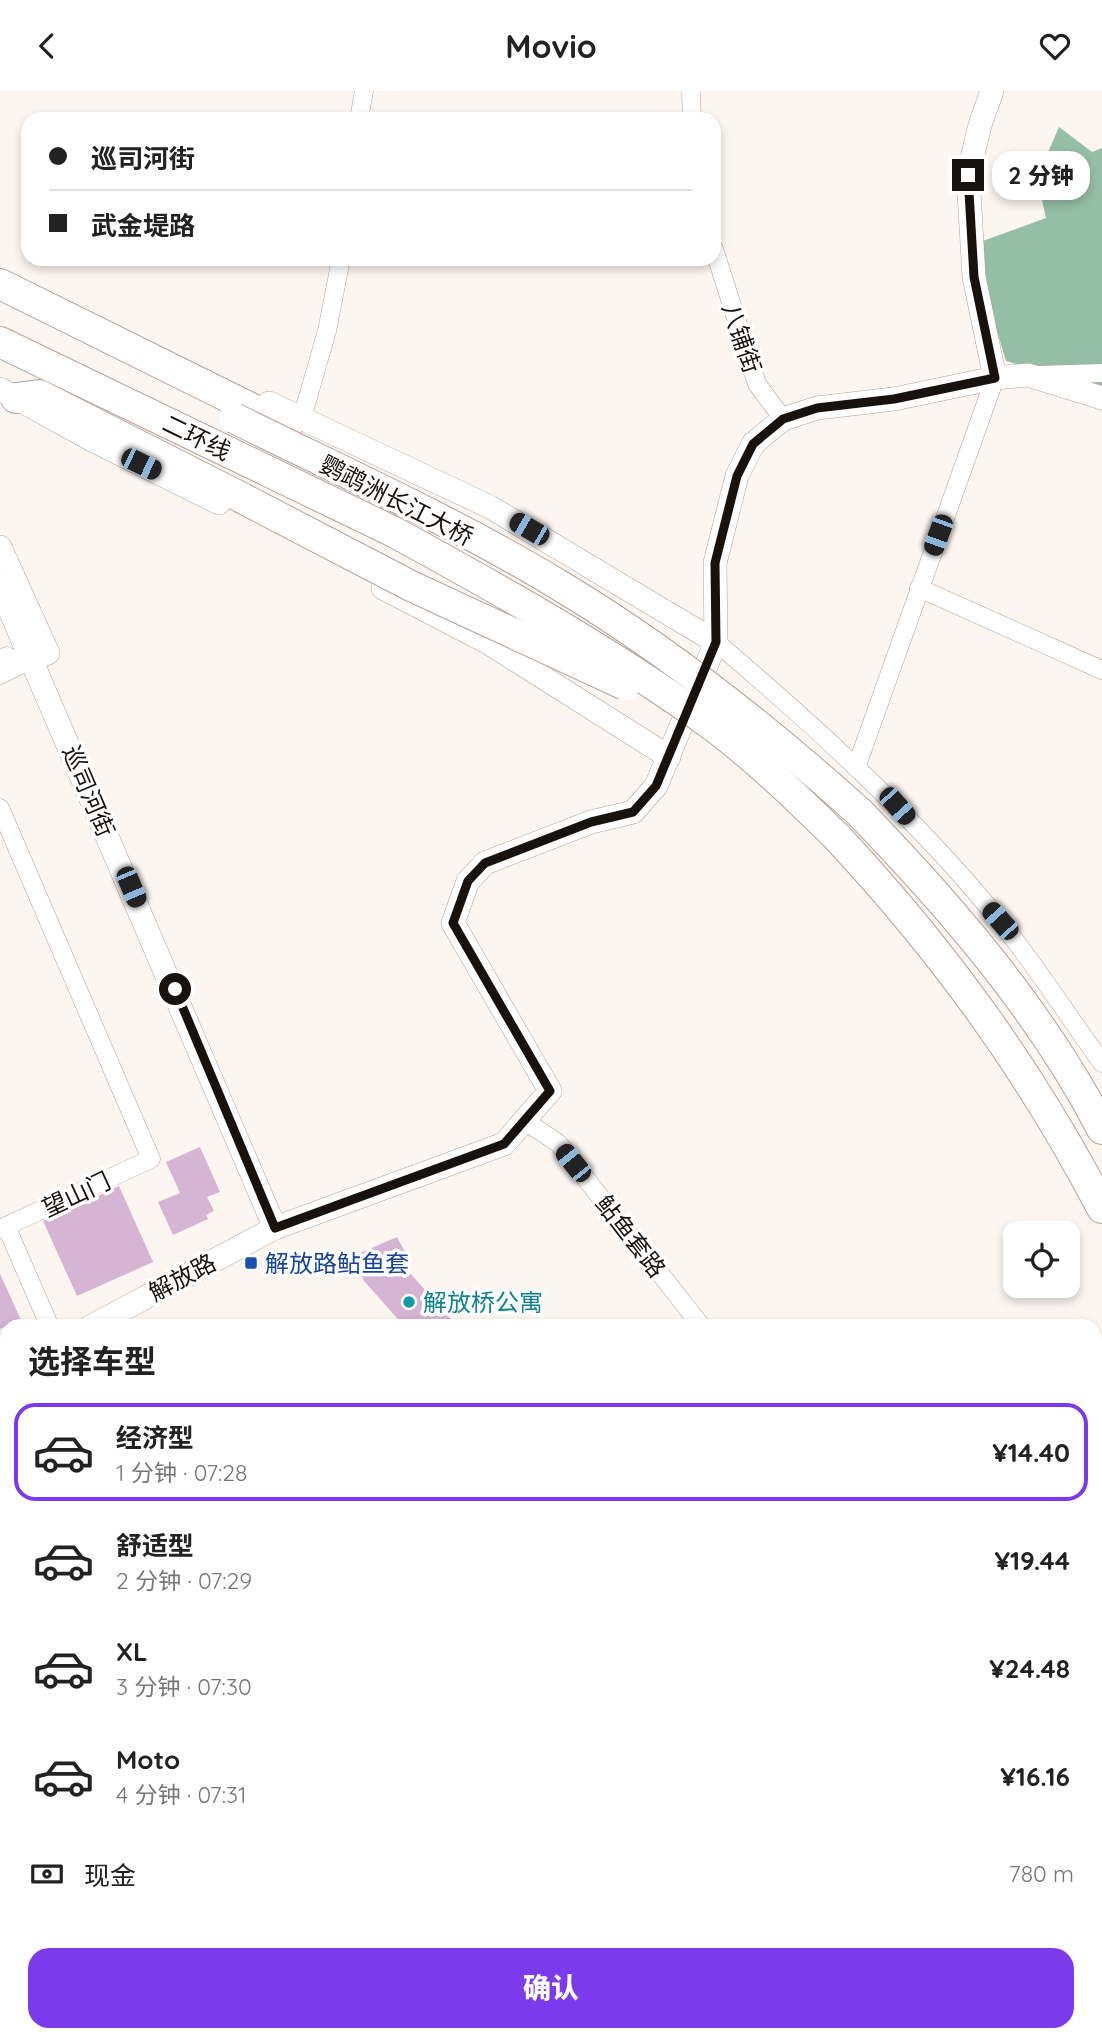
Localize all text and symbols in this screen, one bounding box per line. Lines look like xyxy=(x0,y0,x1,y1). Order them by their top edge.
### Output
text: Movio xyxy=(505,26,597,66)
icon: back xyxy=(28,27,66,65)
icon: heart xyxy=(1036,27,1074,65)
text: 巡司河街 xyxy=(91,142,195,175)
callout: 2 分钟 xyxy=(992,151,1090,199)
route end xyxy=(952,159,984,191)
text: 2 分钟 xyxy=(1008,161,1074,190)
text: 武金堤路 xyxy=(91,209,195,242)
street label: 八铺街 xyxy=(716,299,768,377)
street label: 二环线 xyxy=(158,408,236,466)
car xyxy=(118,445,165,483)
street label: 鹦鹉洲长江大桥 xyxy=(315,448,479,552)
car xyxy=(506,509,553,549)
car xyxy=(921,512,956,558)
street label: 巡司河街 xyxy=(56,741,122,841)
car xyxy=(876,783,919,829)
car xyxy=(114,864,149,910)
car xyxy=(979,898,1022,944)
route start xyxy=(159,973,191,1005)
car xyxy=(552,1140,595,1186)
street label: 望山门 xyxy=(37,1165,115,1223)
street label: 鲇鱼套路 xyxy=(590,1189,672,1283)
map controls xyxy=(1003,1221,1080,1298)
button: locate xyxy=(1003,1221,1080,1298)
street label: 解放路 xyxy=(143,1247,221,1307)
place label: 解放路鲇鱼套 xyxy=(265,1248,409,1278)
marker: 解放路鲇鱼套 xyxy=(243,1255,259,1271)
place label: 解放桥公寓 xyxy=(423,1287,543,1317)
marker: 解放桥公寓 xyxy=(401,1294,417,1310)
text: 选择车型 xyxy=(28,1341,156,1381)
icon: car xyxy=(32,1421,95,1484)
text: 经济型 xyxy=(116,1421,194,1454)
text: ¥14.40 xyxy=(992,1436,1070,1469)
text: 1 分钟 · 07:28 xyxy=(116,1458,248,1487)
icon: car xyxy=(32,1529,95,1592)
text: 舒适型 xyxy=(116,1529,194,1562)
text: ¥19.44 xyxy=(994,1544,1070,1577)
text: 2 分钟 · 07:29 xyxy=(116,1566,252,1595)
text: XL xyxy=(116,1635,148,1668)
icon: car xyxy=(32,1637,95,1700)
text: ¥24.48 xyxy=(989,1652,1070,1685)
text: 3 分钟 · 07:30 xyxy=(116,1672,252,1701)
text: Moto xyxy=(116,1743,180,1776)
icon: car xyxy=(32,1745,95,1808)
text: ¥16.16 xyxy=(1000,1760,1070,1793)
text: 4 分钟 · 07:31 xyxy=(116,1780,247,1809)
icon: cash xyxy=(28,1855,66,1893)
text: 现金 xyxy=(84,1859,136,1892)
text: 780 m xyxy=(1009,1859,1074,1888)
button: 确认 xyxy=(28,1948,1074,2028)

